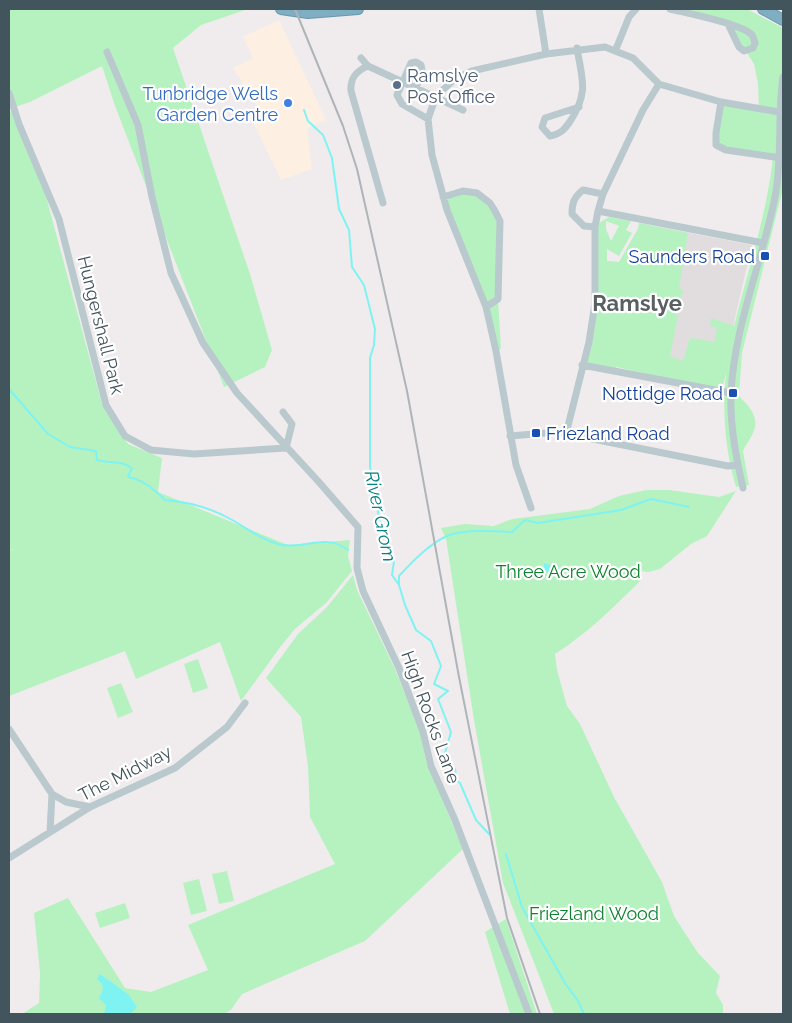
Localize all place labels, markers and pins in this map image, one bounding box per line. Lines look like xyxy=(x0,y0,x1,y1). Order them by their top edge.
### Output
place label: Ramslye Post Office xyxy=(407,65,496,107)
marker: Ramslye Post Office xyxy=(391,79,403,91)
place label: Tunbridge Wells Garden Centre xyxy=(142,83,278,125)
marker: Tunbridge Wells Garden Centre xyxy=(282,97,294,109)
place label: Saunders Road xyxy=(629,246,755,267)
marker: Saunders Road xyxy=(759,250,771,262)
place label: Nottidge Road xyxy=(602,383,723,404)
marker: Nottidge Road xyxy=(727,387,739,399)
place label: Friezland Road xyxy=(546,423,670,444)
marker: Friezland Road xyxy=(530,427,542,439)

